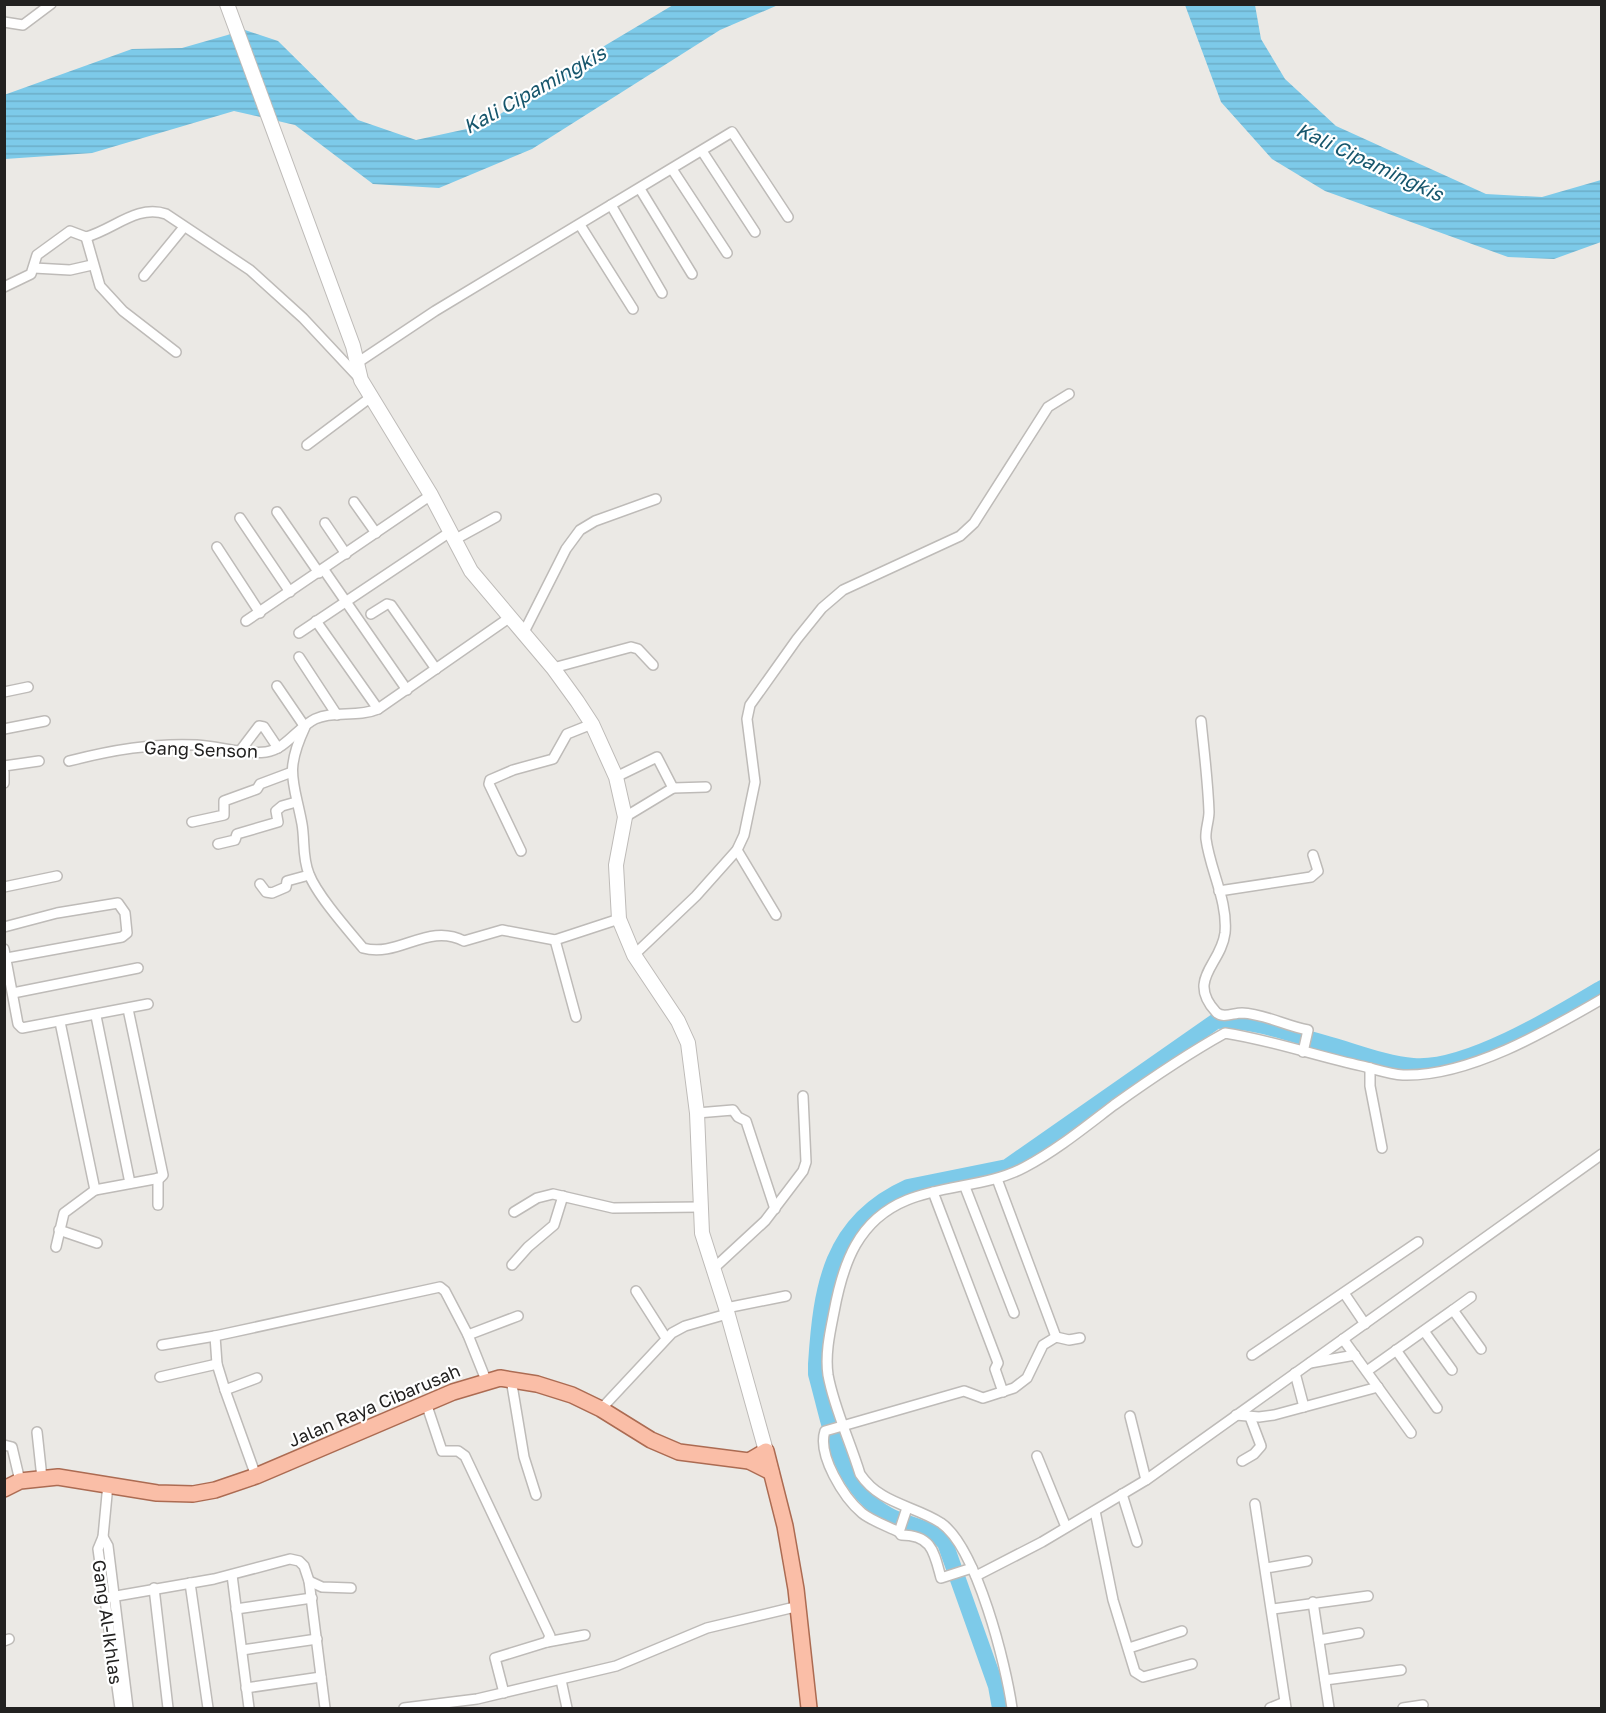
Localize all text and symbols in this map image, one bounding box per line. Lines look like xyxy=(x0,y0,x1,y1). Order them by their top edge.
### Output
water label: Kali Cipamingkis xyxy=(459,39,611,139)
water label: Kali Cipamingkis xyxy=(1292,116,1448,207)
street label: Gang Senson xyxy=(144,736,258,762)
street label: Jalan Raya Cibarusah xyxy=(285,1359,463,1451)
street label: Gang Al-Ikhlas xyxy=(88,1558,128,1686)

